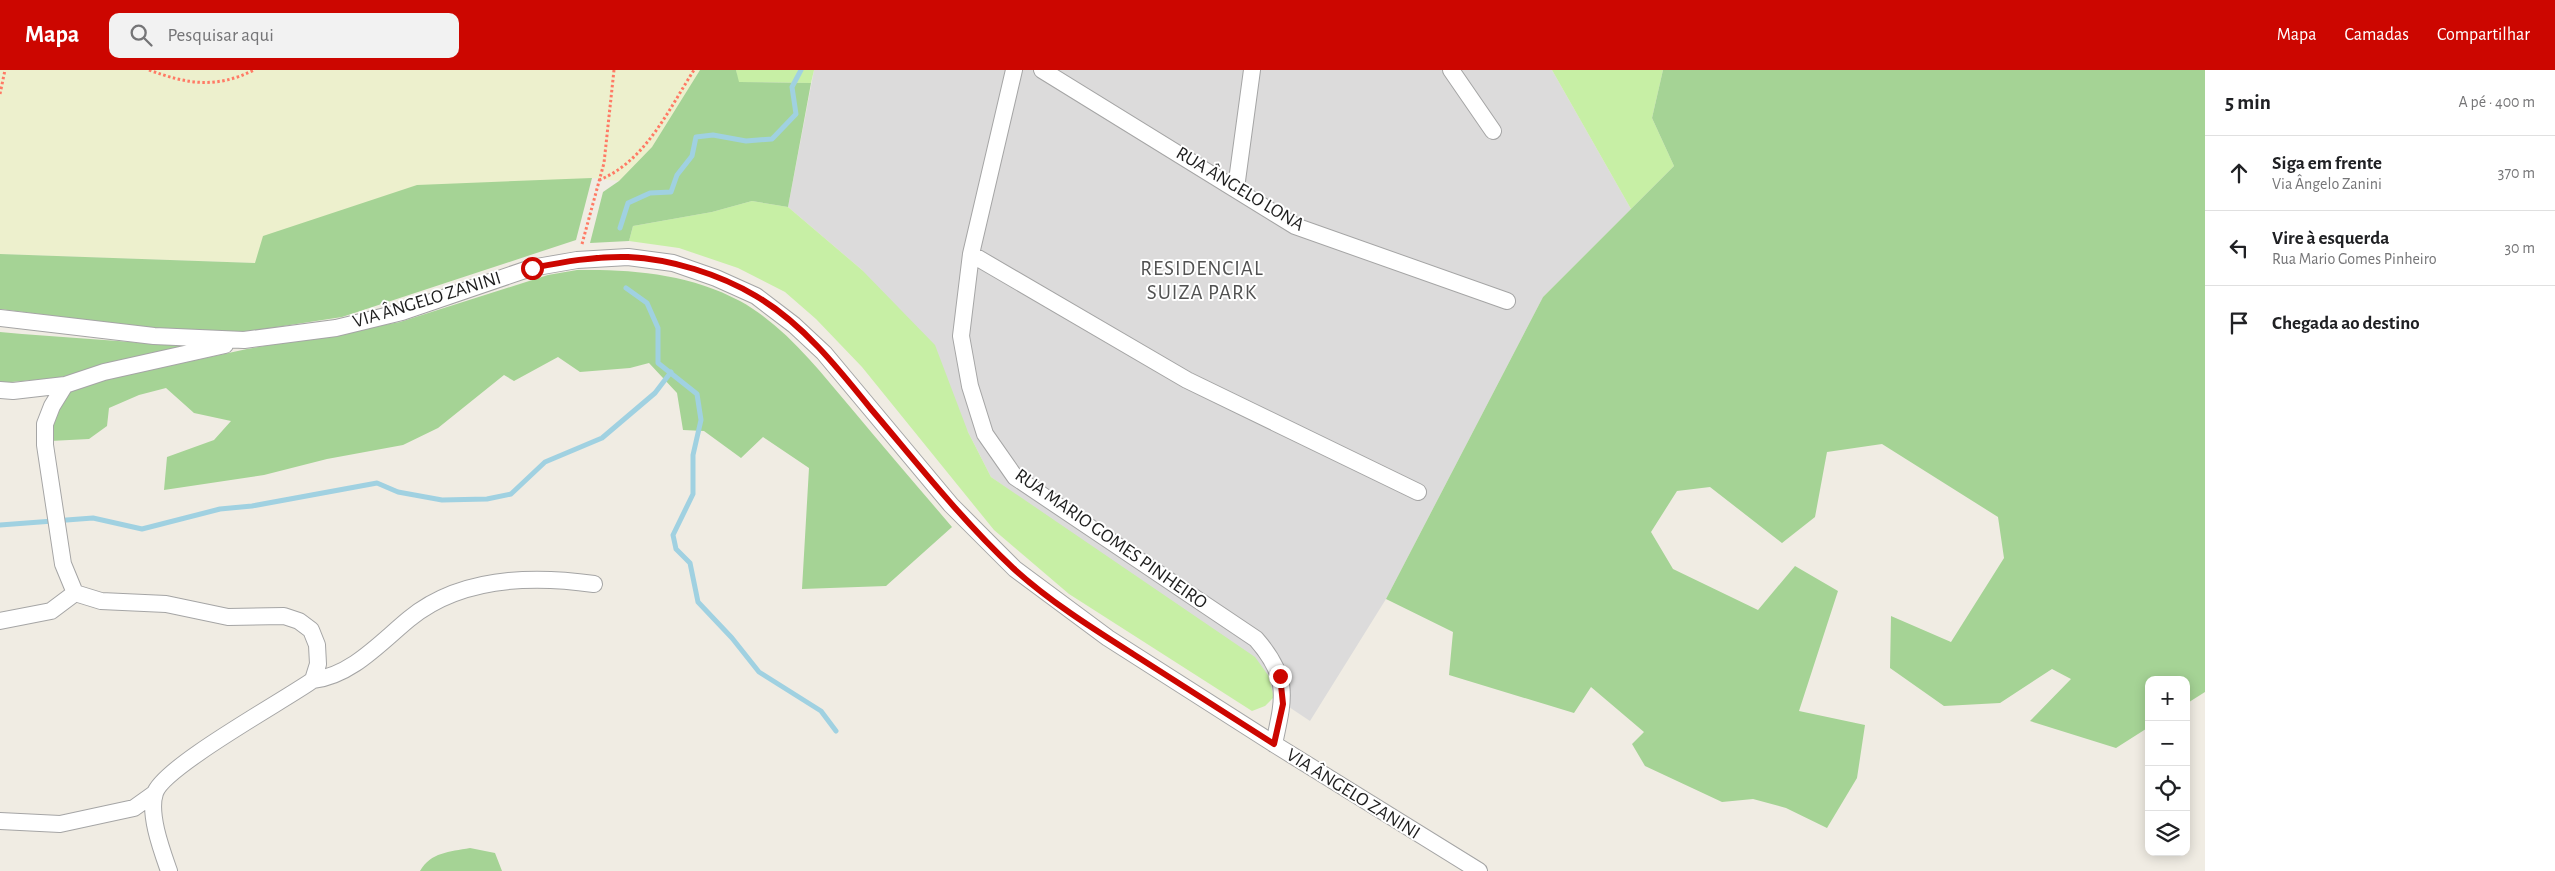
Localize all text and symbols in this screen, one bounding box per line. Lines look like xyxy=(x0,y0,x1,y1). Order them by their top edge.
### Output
search box xyxy=(109,13,459,58)
icon: search xyxy=(127,21,155,49)
text: Mapa xyxy=(25,23,79,47)
text: Pesquisar aqui xyxy=(167,26,274,45)
text: Mapa xyxy=(2277,26,2316,44)
text: Camadas xyxy=(2344,26,2409,44)
text: Compartilhar xyxy=(2437,26,2530,44)
text: 5 min xyxy=(2225,92,2271,113)
text: A pé · 400 m xyxy=(2459,94,2535,110)
street label: RUA ÂNGELO LONA xyxy=(1173,142,1308,235)
text: Siga em frente xyxy=(2272,154,2382,173)
icon: ahead xyxy=(2225,159,2253,187)
text: 370 m xyxy=(2498,165,2535,181)
text: Via Ângelo Zanini xyxy=(2272,176,2382,192)
text: Vire à esquerda xyxy=(2272,229,2389,248)
icon: left xyxy=(2225,234,2253,262)
text: 30 m xyxy=(2505,240,2535,256)
text: Rua Mario Gomes Pinheiro xyxy=(2272,251,2437,267)
route start xyxy=(521,257,544,280)
district label: RESIDENCIAL SUIZA PARK xyxy=(1140,258,1264,303)
street label: VIA ÂNGELO ZANINI xyxy=(350,267,503,332)
icon: arrive xyxy=(2225,309,2253,337)
text: Chegada ao destino xyxy=(2272,314,2420,333)
street label: RUA MARIO GOMES PINHEIRO xyxy=(1011,465,1211,613)
route end xyxy=(1269,665,1292,688)
map controls xyxy=(2145,676,2190,856)
button: + xyxy=(2145,676,2190,721)
button: − xyxy=(2145,721,2190,766)
street label: VIA ÂNGELO ZANINI xyxy=(1283,744,1424,843)
button: locate xyxy=(2145,766,2190,811)
button: layers xyxy=(2145,811,2190,856)

